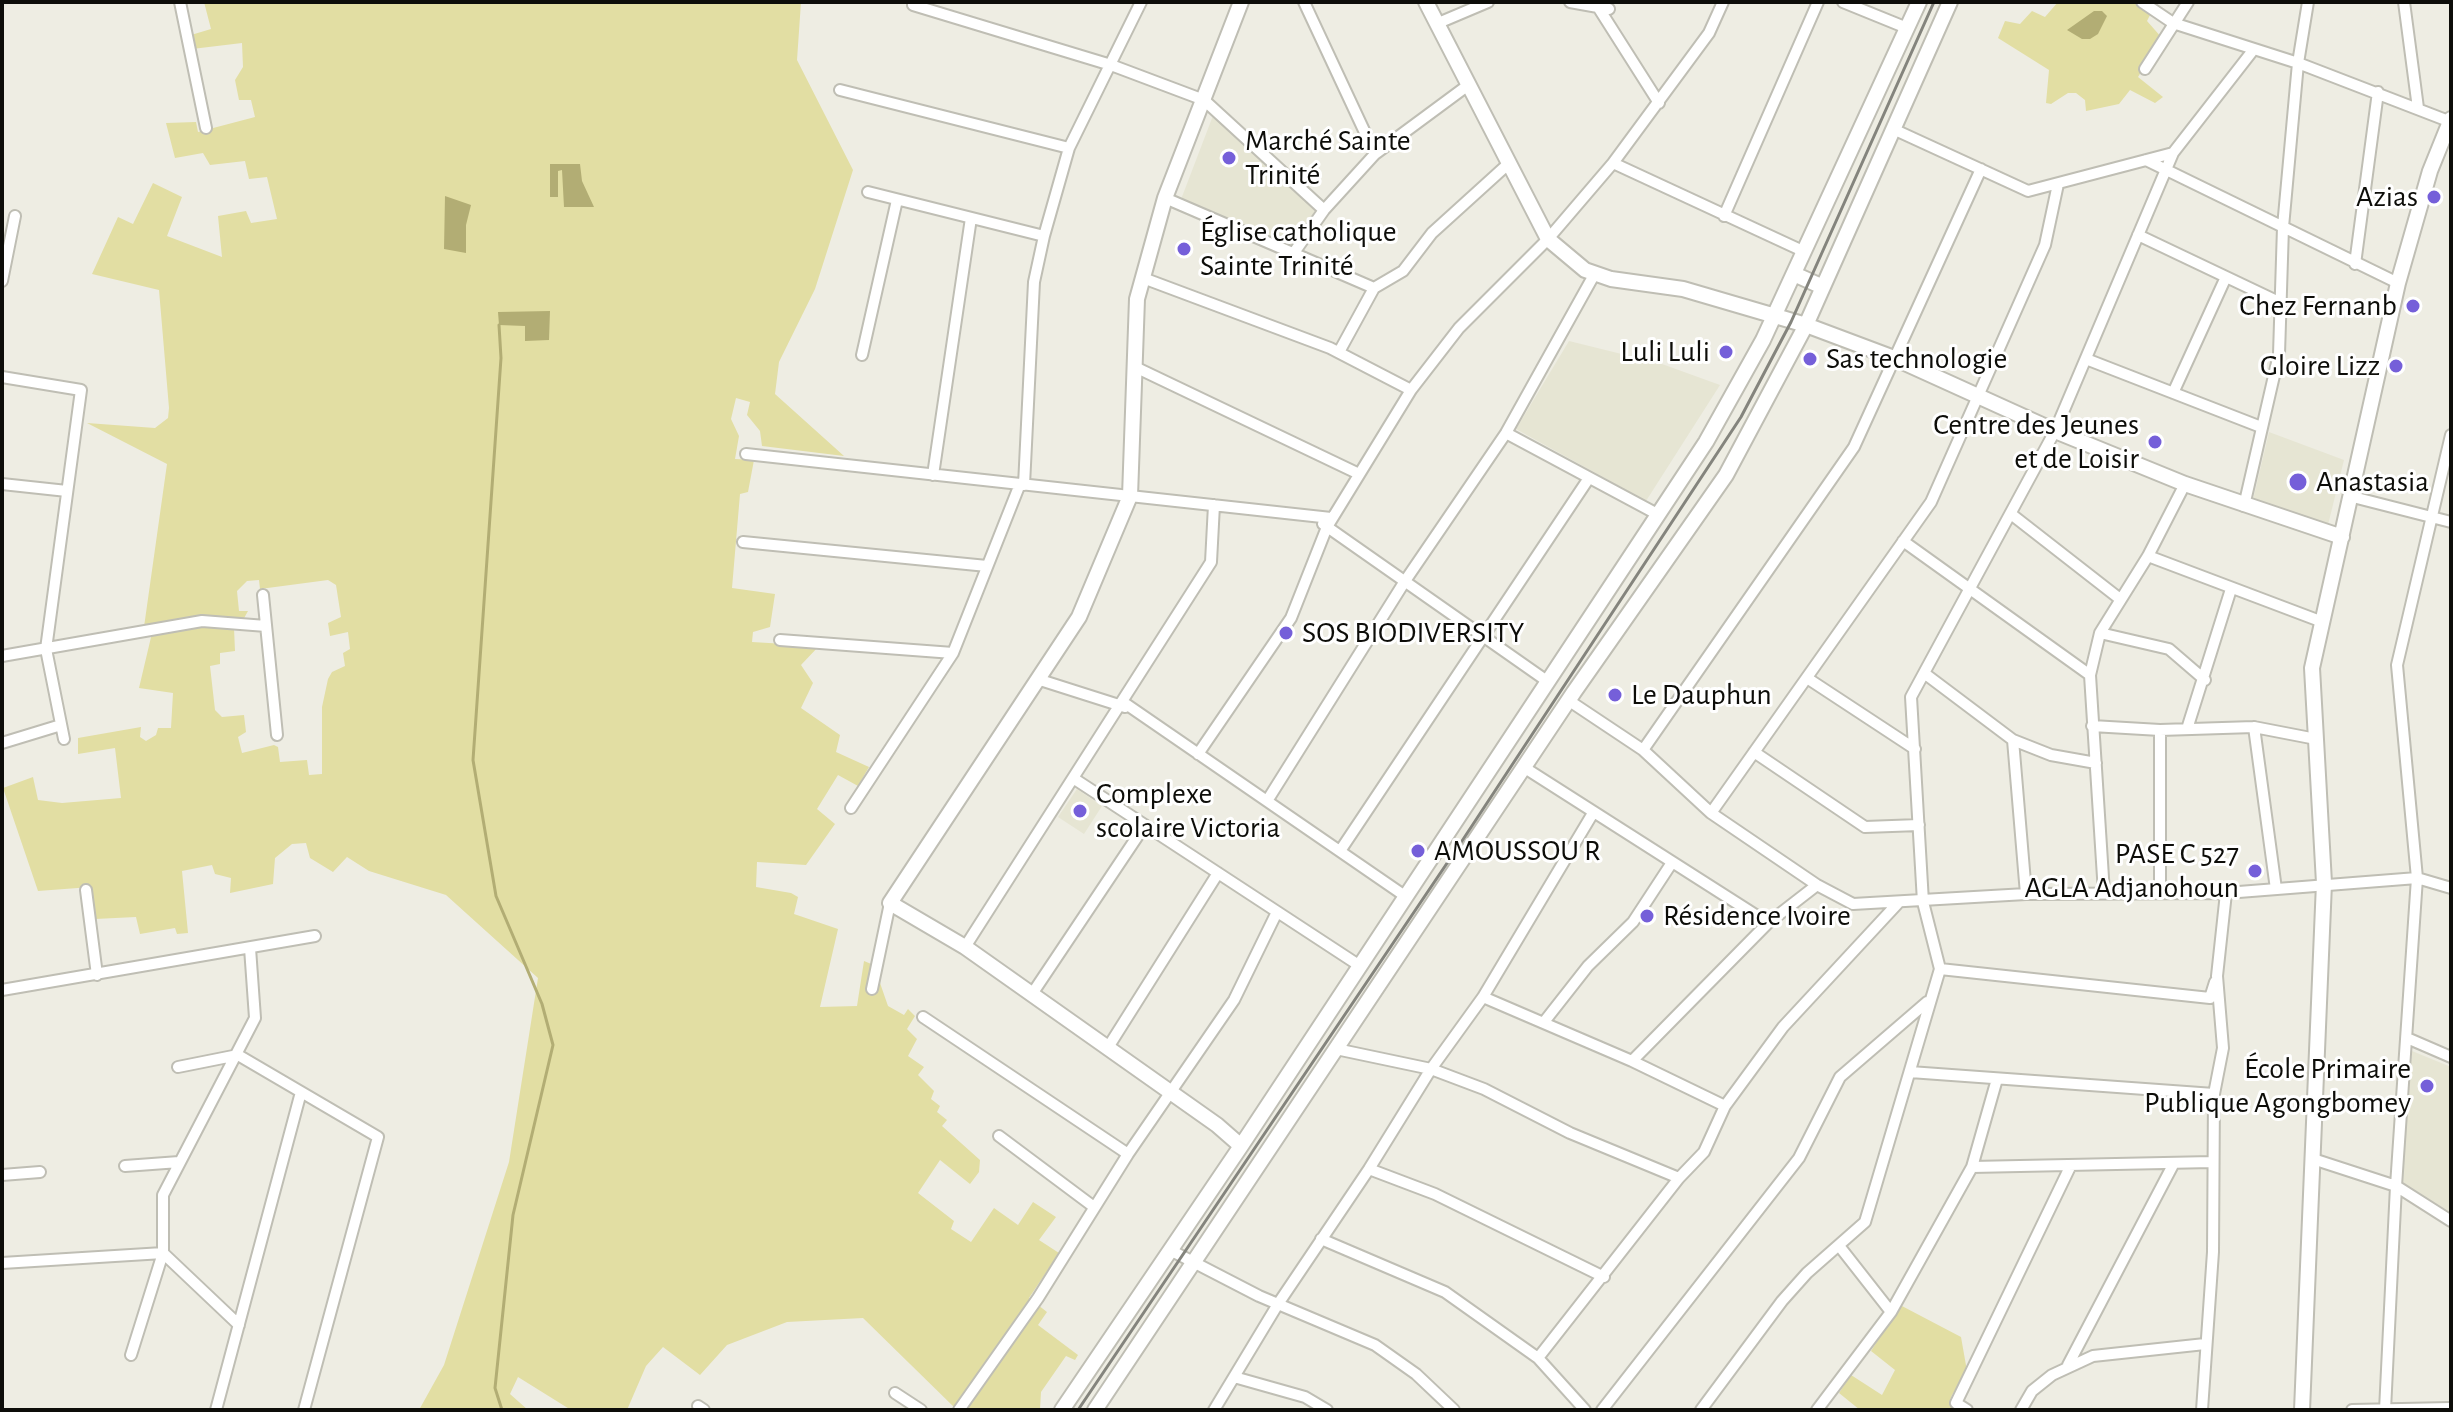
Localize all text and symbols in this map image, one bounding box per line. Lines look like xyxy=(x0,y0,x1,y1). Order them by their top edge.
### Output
place label: Marché Sainte Trinité xyxy=(1245,123,1411,194)
marker: Marché Sainte Trinité xyxy=(1220,149,1238,167)
place label: Azias xyxy=(2356,179,2418,215)
marker: Azias xyxy=(2425,188,2443,206)
place label: Église catholique Sainte Trinité xyxy=(1200,214,1396,284)
marker: Église catholique Sainte Trinité xyxy=(1175,240,1193,258)
place label: Chez Fernanb xyxy=(2239,288,2397,324)
marker: Chez Fernanb xyxy=(2404,297,2422,315)
place label: Luli Luli xyxy=(1620,334,1710,370)
place label: Sas technologie xyxy=(1826,341,2007,377)
marker: Luli Luli xyxy=(1717,343,1735,361)
place label: Gloire Lizz xyxy=(2260,348,2380,384)
marker: Sas technologie xyxy=(1801,350,1819,368)
marker: Gloire Lizz xyxy=(2387,357,2405,375)
place label: Centre des Jeunes et de Loisir xyxy=(1933,407,2139,478)
marker: Centre des Jeunes et de Loisir xyxy=(2146,433,2164,451)
place label: Anastasia xyxy=(2316,464,2429,500)
marker: Anastasia xyxy=(2287,471,2309,493)
place label: SOS BIODIVERSITY xyxy=(1302,615,1524,651)
marker: SOS BIODIVERSITY xyxy=(1277,624,1295,642)
place label: Le Dauphun xyxy=(1631,677,1772,713)
marker: Le Dauphun xyxy=(1606,686,1624,704)
place label: Complexe scolaire Victoria xyxy=(1096,776,1280,846)
marker: Complexe scolaire Victoria xyxy=(1071,802,1089,820)
place label: AMOUSSOU R xyxy=(1434,833,1601,869)
place label: PASE C 527 AGLA Adjanohoun xyxy=(2024,836,2239,906)
marker: AMOUSSOU R xyxy=(1409,842,1427,860)
marker: PASE C 527 AGLA Adjanohoun xyxy=(2246,862,2264,880)
place label: Résidence Ivoire xyxy=(1663,898,1851,934)
marker: Résidence Ivoire xyxy=(1638,907,1656,925)
place label: École Primaire Publique Agongbomey xyxy=(2144,1051,2411,1122)
marker: École Primaire Publique Agongbomey xyxy=(2418,1077,2436,1095)

